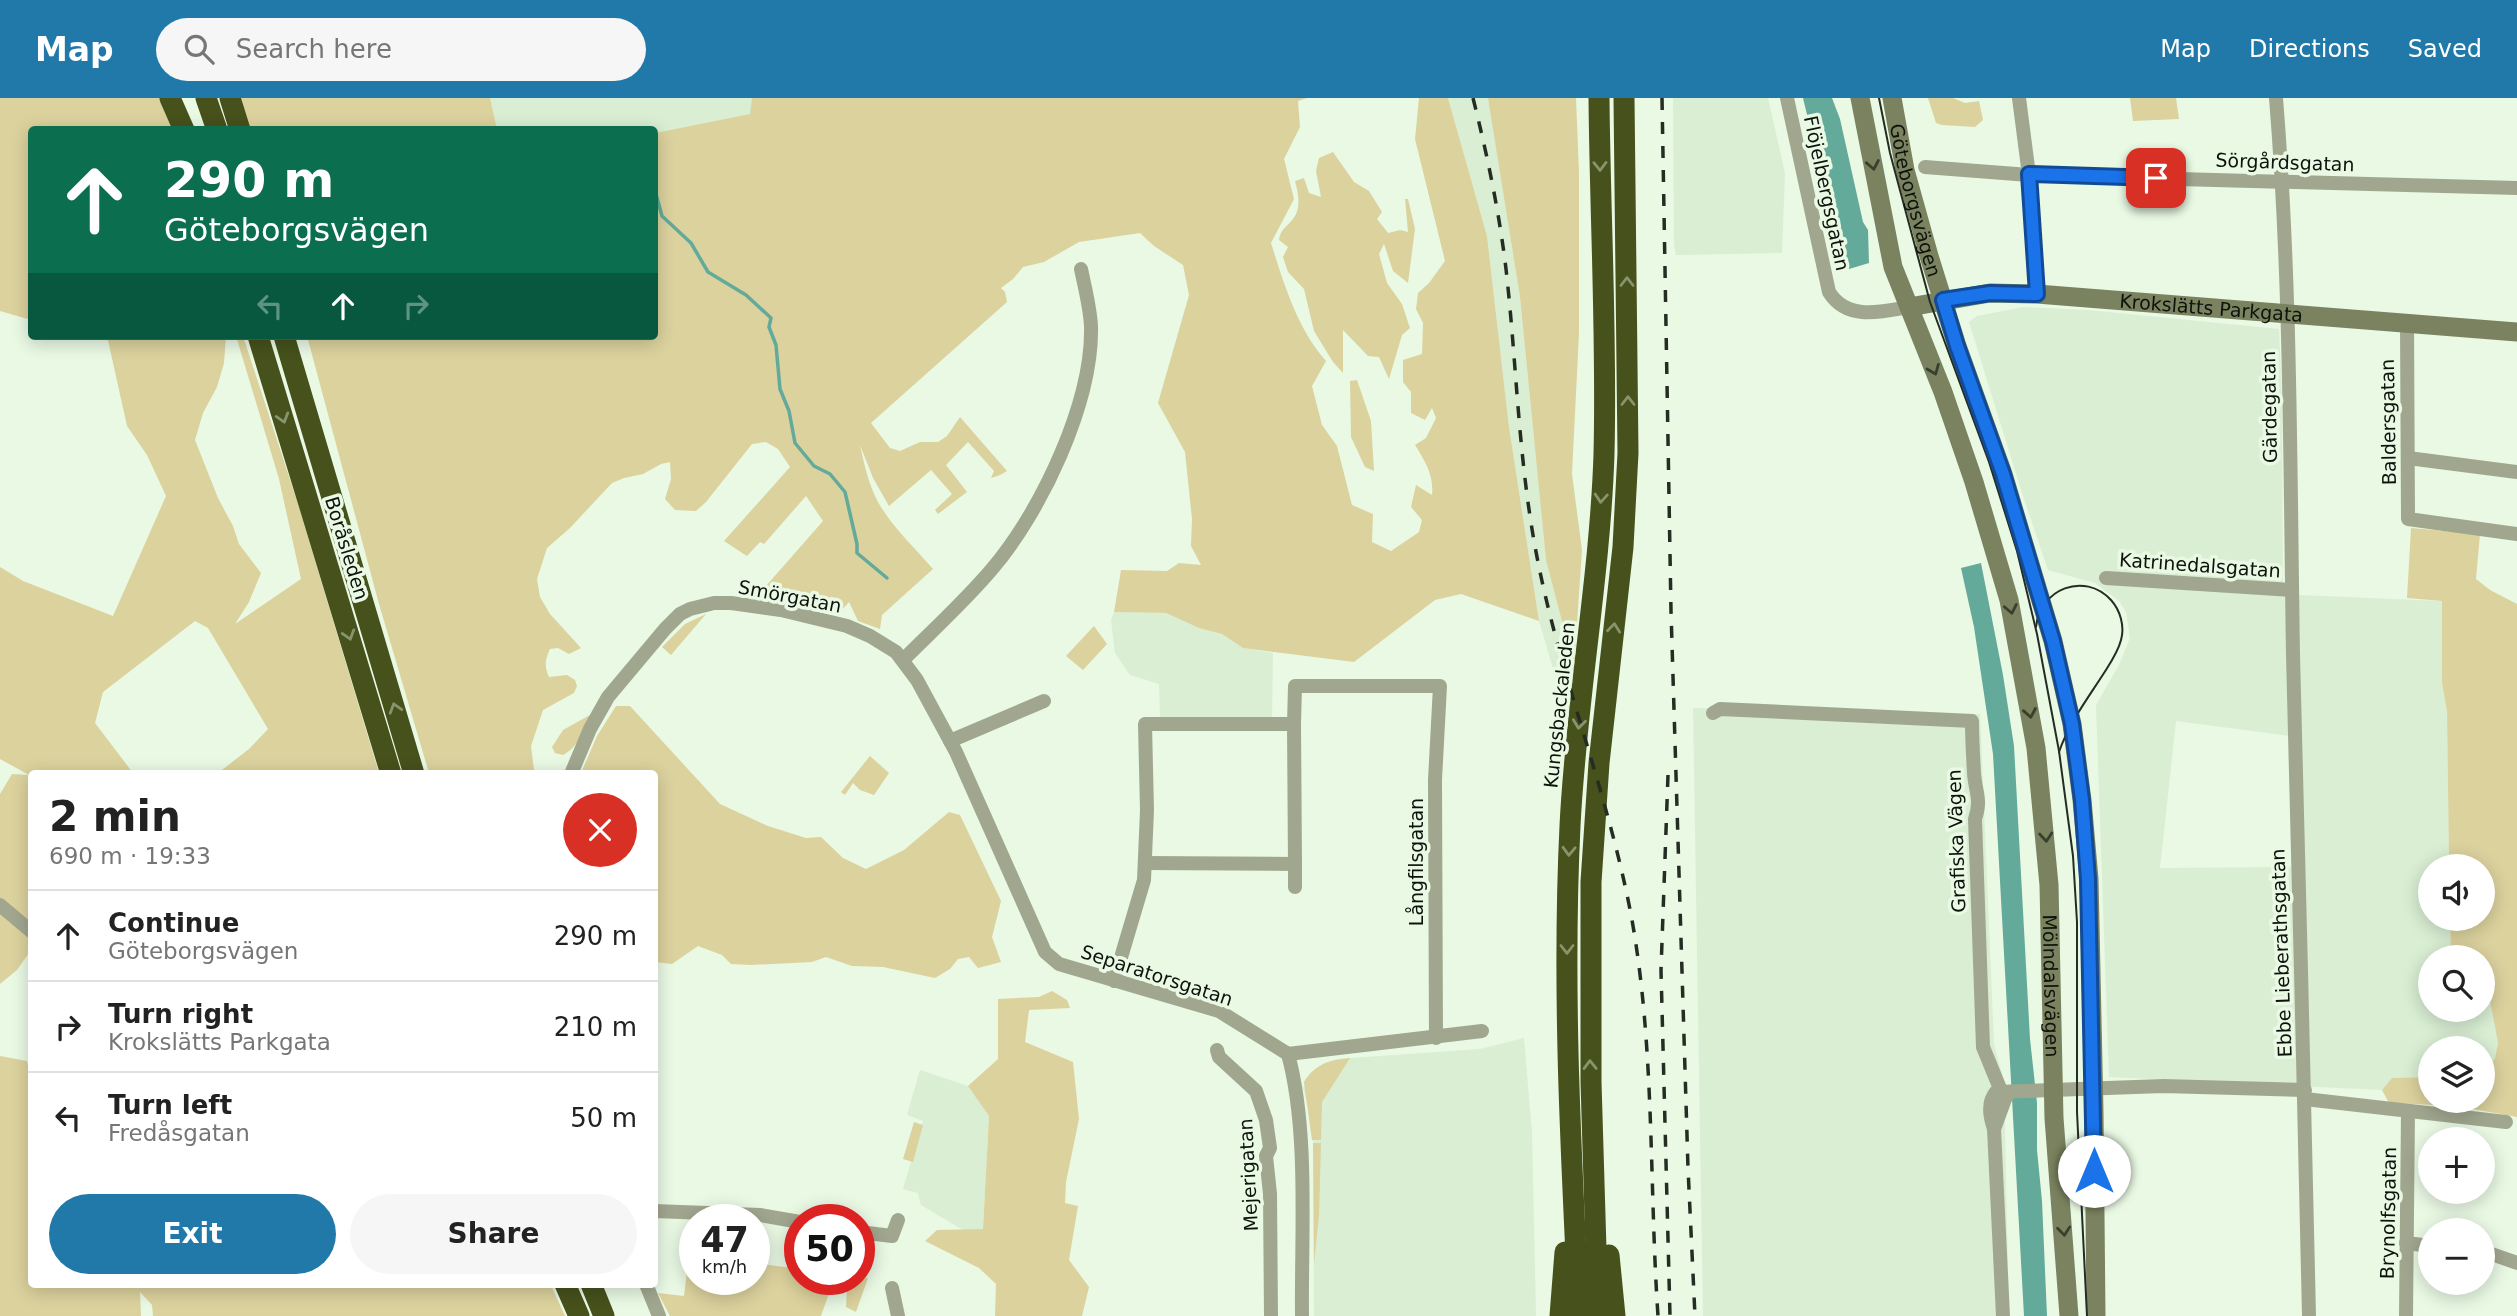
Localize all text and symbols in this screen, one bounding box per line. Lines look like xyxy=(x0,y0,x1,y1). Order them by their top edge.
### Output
search box xyxy=(156,18,646,81)
text: Map xyxy=(35,30,114,69)
icon: search xyxy=(180,30,218,68)
text: Search here xyxy=(236,34,392,64)
text: Map xyxy=(2160,35,2211,63)
text: Directions xyxy=(2249,35,2370,63)
text: Saved xyxy=(2408,35,2482,63)
street label: Flöjelbergsgatan xyxy=(1800,113,1854,273)
street label: Göteborgsvägen xyxy=(1886,122,1946,280)
pin xyxy=(2126,148,2186,208)
street label: Sörgårdsgatan xyxy=(2215,149,2355,175)
text: 290 m xyxy=(164,152,334,209)
icon: ahead xyxy=(49,154,140,245)
one-way arrow xyxy=(1865,159,1880,171)
icon: arrive xyxy=(2137,159,2175,197)
one-way arrow xyxy=(1592,161,1608,172)
text: Göteborgsvägen xyxy=(164,211,429,249)
one-way arrow xyxy=(1619,276,1635,286)
icon: left xyxy=(251,287,289,325)
icon: ahead xyxy=(324,287,362,325)
icon: right xyxy=(397,287,435,325)
street label: Krokslätts Parkgata xyxy=(2119,290,2304,326)
street label: Gärdegatan xyxy=(2257,351,2281,463)
street label: Baldersgatan xyxy=(2376,359,2400,485)
one-way arrow xyxy=(1926,364,1940,376)
one-way arrow xyxy=(1620,396,1636,406)
one-way arrow xyxy=(275,411,289,424)
one-way arrow xyxy=(1594,493,1609,504)
street label: Boråsleden xyxy=(321,494,373,602)
street label: Katrinedalsgatan xyxy=(2119,548,2281,582)
street label: Smörgatan xyxy=(737,575,843,617)
one-way arrow xyxy=(2003,603,2018,615)
street label: Kungsbackaleden xyxy=(1539,621,1579,789)
one-way arrow xyxy=(1606,622,1621,633)
one-way arrow xyxy=(341,629,356,641)
one-way arrow xyxy=(388,702,403,714)
one-way arrow xyxy=(2022,707,2037,719)
one-way arrow xyxy=(1571,718,1586,730)
street label: Grafiska Vägen xyxy=(1943,769,1969,913)
text: 2 min xyxy=(49,792,181,841)
button: close xyxy=(563,793,637,867)
street label: Långfilsgatan xyxy=(1405,798,1427,926)
one-way arrow xyxy=(2038,831,2053,842)
text: 690 m · 19:33 xyxy=(49,843,211,869)
one-way arrow xyxy=(1561,846,1576,857)
street label: Ebbe Lieberathsgatan xyxy=(2266,848,2296,1058)
map controls xyxy=(2418,854,2495,1295)
button: sound xyxy=(2418,854,2495,931)
text: Continue xyxy=(108,908,239,938)
street label: Mölndalsvägen xyxy=(2039,914,2064,1058)
icon: ahead xyxy=(49,917,87,955)
text: 290 m xyxy=(554,921,637,951)
text: Göteborgsvägen xyxy=(108,938,298,964)
street label: Separatorsgatan xyxy=(1078,940,1236,1010)
one-way arrow xyxy=(1559,944,1575,954)
button: search xyxy=(2418,945,2495,1022)
text: Turn right xyxy=(108,999,253,1029)
icon: right xyxy=(49,1008,87,1046)
text: 210 m xyxy=(554,1012,637,1042)
text: Krokslätts Parkgata xyxy=(108,1029,331,1055)
button: layers xyxy=(2418,1036,2495,1113)
one-way arrow xyxy=(1583,1059,1598,1070)
text: Turn left xyxy=(108,1090,232,1120)
icon: left xyxy=(49,1099,87,1137)
text: 50 m xyxy=(570,1103,637,1133)
street label: Mejerigatan xyxy=(1234,1118,1262,1232)
text: Fredåsgatan xyxy=(108,1120,250,1146)
button: + xyxy=(2418,1127,2495,1204)
position arrow xyxy=(2057,1134,2131,1208)
street label: Brynolfsgatan xyxy=(2376,1147,2400,1279)
button: Exit xyxy=(49,1194,336,1274)
button: Share xyxy=(350,1194,637,1274)
speed limit sign: 50 xyxy=(784,1204,875,1295)
button: − xyxy=(2418,1218,2495,1295)
text: 47 xyxy=(700,1220,749,1260)
one-way arrow xyxy=(2056,1225,2071,1236)
text: km/h xyxy=(702,1256,747,1277)

